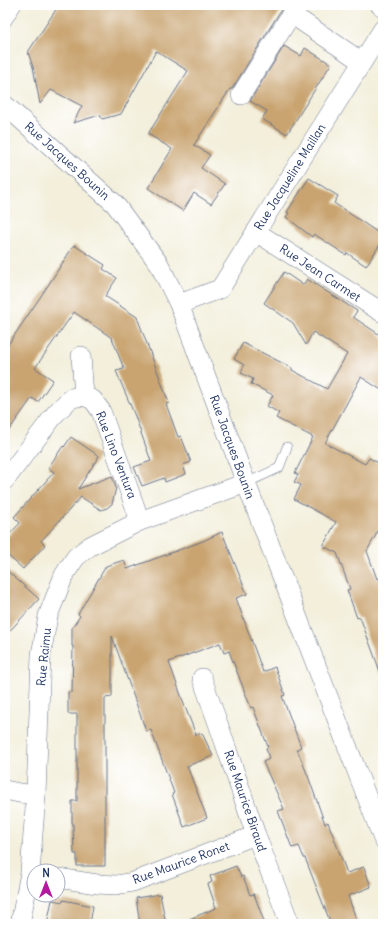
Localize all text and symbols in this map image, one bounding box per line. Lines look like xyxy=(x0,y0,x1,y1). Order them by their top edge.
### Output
street label: Rue Jacques Bounin xyxy=(22,118,113,203)
street label: Rue Jacqueline Maillan xyxy=(251,121,328,233)
street label: Rue Jean Carmet xyxy=(277,241,364,304)
street label: Rue Jacques Bounin xyxy=(207,393,258,501)
street label: Rue Lino Ventura xyxy=(93,409,140,501)
street label: Rue Raimu xyxy=(33,627,54,687)
street label: Rue Maurice Biraud xyxy=(221,748,270,853)
street label: Rue Maurice Ronet xyxy=(130,838,231,887)
north arrow xyxy=(26,863,66,903)
text: N xyxy=(42,866,50,880)

